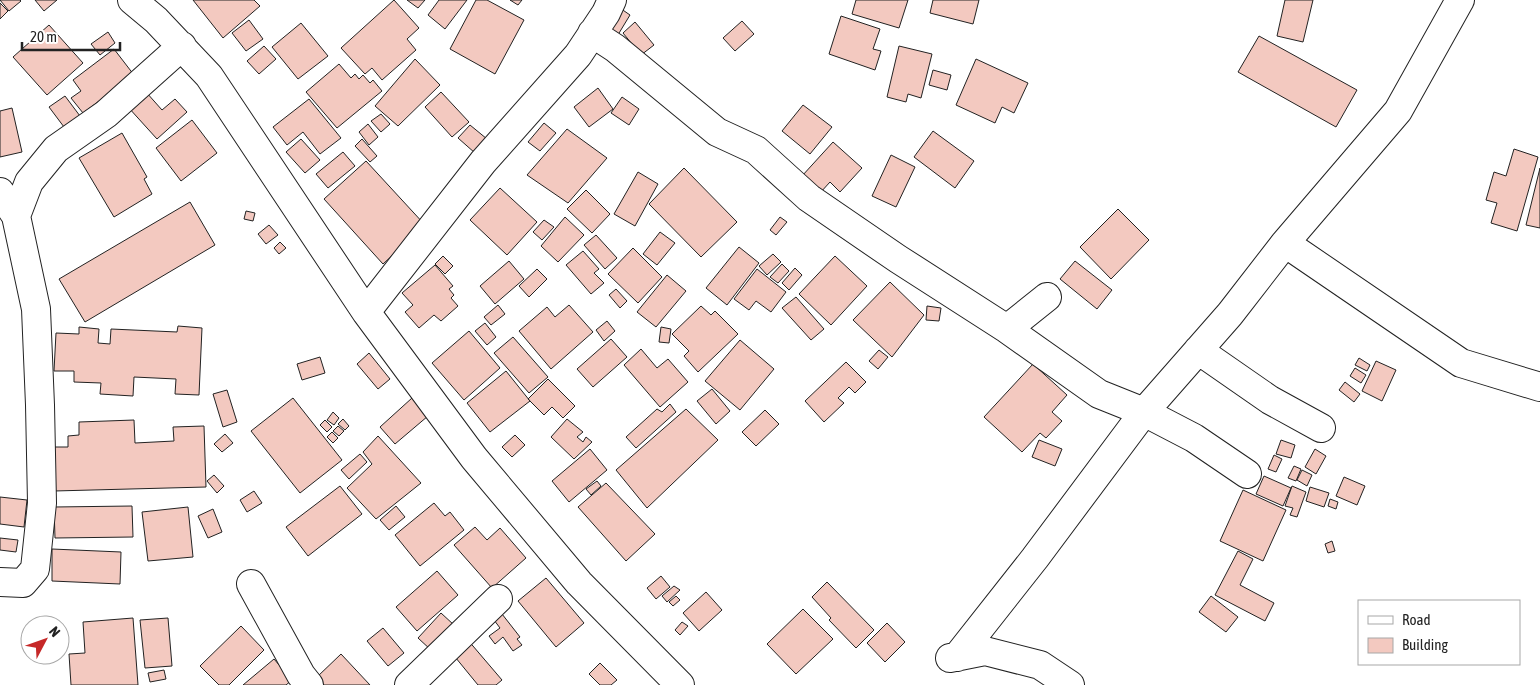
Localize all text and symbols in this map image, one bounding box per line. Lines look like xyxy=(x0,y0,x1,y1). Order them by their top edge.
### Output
scale bar xyxy=(22,20,120,52)
text: 20 m xyxy=(30,28,57,45)
legend xyxy=(1358,600,1520,665)
text: Road xyxy=(1402,611,1431,628)
north arrow xyxy=(20,615,70,665)
text: N xyxy=(46,623,64,640)
text: Building xyxy=(1402,636,1448,653)

